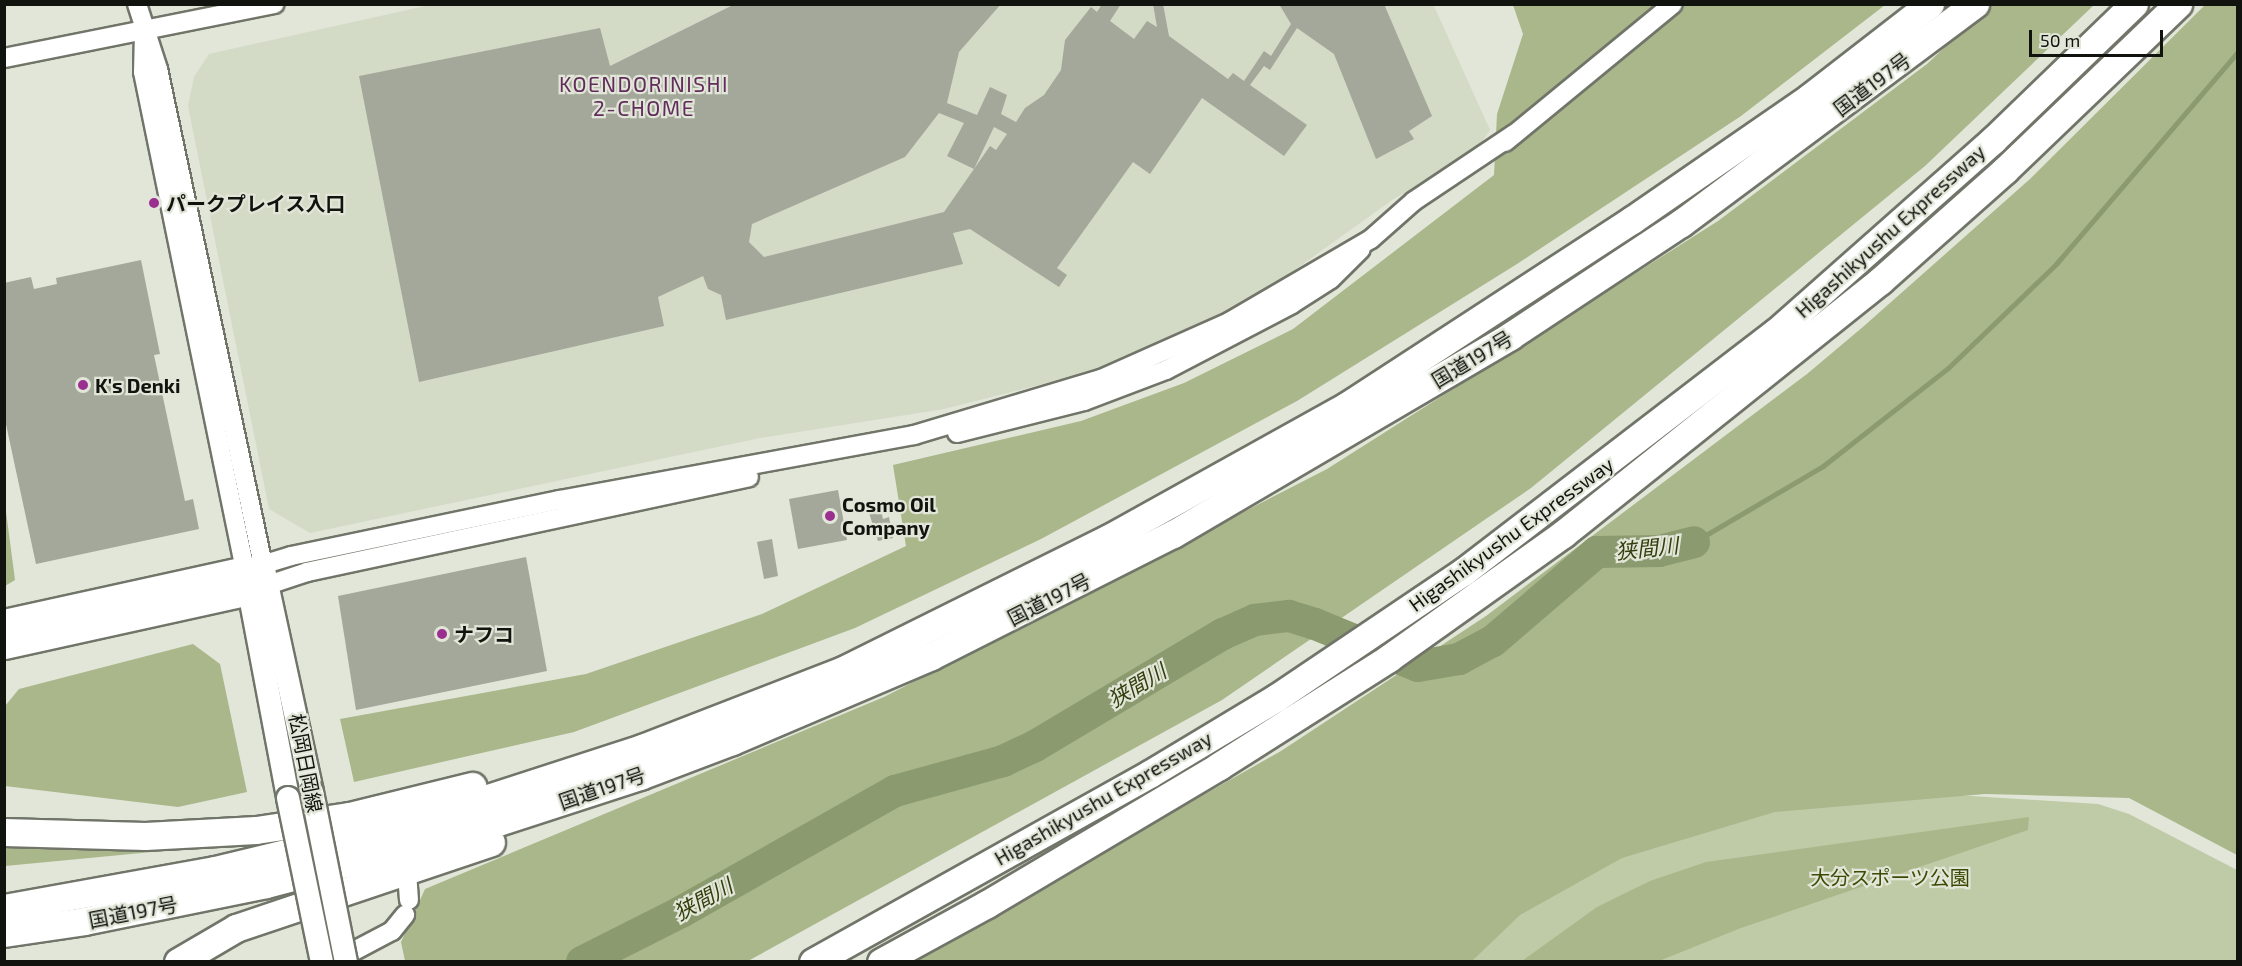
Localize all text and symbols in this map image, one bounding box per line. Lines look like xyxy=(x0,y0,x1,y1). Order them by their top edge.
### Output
scale bar xyxy=(2032,18,2166,56)
text: 50 m xyxy=(2040,29,2080,51)
street label: 国道197号 xyxy=(1829,47,1915,121)
district label: KOENDORINISHI 2-CHOME xyxy=(559,71,729,121)
street label: Higashikyushu Expressway xyxy=(1790,139,1990,323)
place label: パークプレイス入口 xyxy=(166,191,346,215)
marker: パークプレイス入口 xyxy=(147,196,161,210)
street label: 国道197号 xyxy=(1427,326,1517,392)
place label: K's Denki xyxy=(95,373,181,397)
marker: K's Denki xyxy=(76,378,90,392)
street label: Higashikyushu Expressway xyxy=(1404,452,1618,616)
place label: Cosmo Oil Company xyxy=(842,492,936,539)
marker: Cosmo Oil Company xyxy=(823,509,837,523)
water label: 狭間川 xyxy=(1614,532,1680,564)
street label: 国道197号 xyxy=(1004,568,1094,630)
place label: ナフコ xyxy=(454,622,514,646)
marker: ナフコ xyxy=(435,627,449,641)
water label: 狭間川 xyxy=(1104,658,1170,712)
street label: 松岡日岡線 xyxy=(285,712,327,814)
street label: Higashikyushu Expressway xyxy=(990,726,1216,870)
street label: 国道197号 xyxy=(556,762,648,814)
park label: 大分スポーツ公園 xyxy=(1810,865,1970,889)
water label: 狭間川 xyxy=(669,873,737,925)
street label: 国道197号 xyxy=(87,892,179,932)

